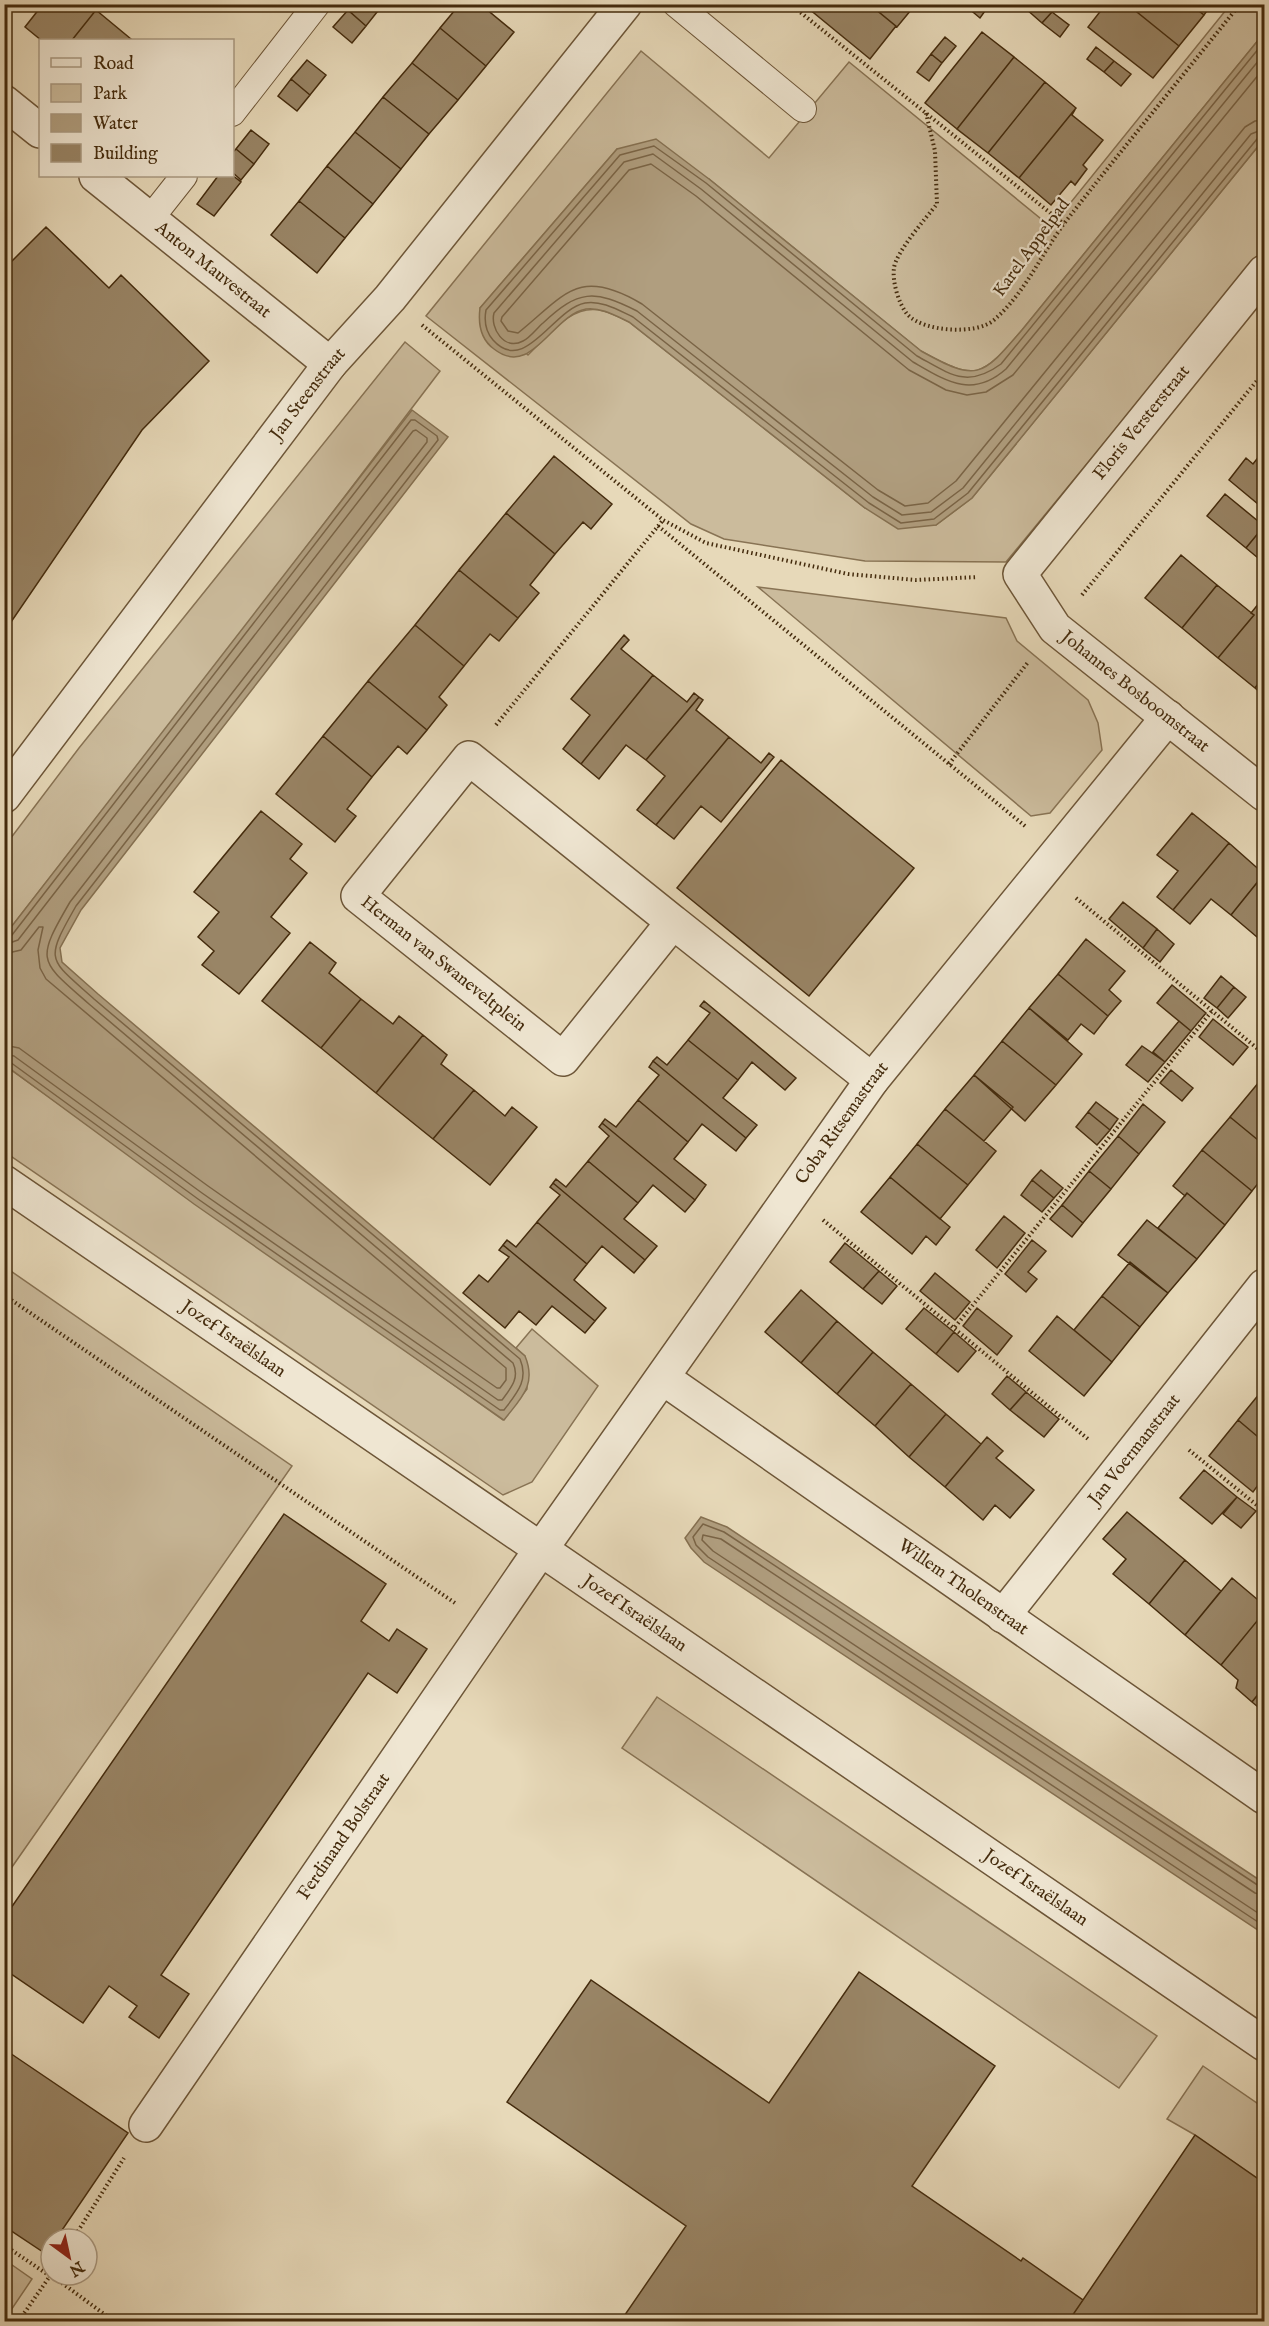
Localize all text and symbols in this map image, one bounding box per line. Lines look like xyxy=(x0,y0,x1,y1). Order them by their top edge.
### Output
legend xyxy=(39,39,234,177)
text: Road xyxy=(93,53,134,76)
text: Park xyxy=(93,83,128,106)
text: Water xyxy=(93,113,138,136)
text: Building xyxy=(93,143,158,166)
street label: Karel Appelpad xyxy=(988,194,1076,302)
street label: Anton Mauvestraat xyxy=(150,216,276,323)
street label: Jan Steenstraat xyxy=(264,343,351,446)
street label: Floris Versterstraat xyxy=(1089,361,1195,485)
street label: Johannes Bosboomstraat xyxy=(1055,624,1214,758)
street label: Herman van Swaneveltplein xyxy=(356,891,531,1037)
street label: Coba Ritsemastraat xyxy=(790,1057,894,1189)
street label: Jozef Israëlslaan xyxy=(175,1294,291,1383)
street label: Jan Voermanstraat xyxy=(1082,1389,1186,1512)
street label: Willem Tholenstraat xyxy=(894,1534,1033,1641)
street label: Jozef Israëlslaan xyxy=(576,1568,692,1657)
street label: Ferdinand Bolstraat xyxy=(292,1769,395,1904)
street label: Jozef Israëlslaan xyxy=(977,1843,1093,1932)
north arrow xyxy=(39,2227,99,2287)
text: N xyxy=(65,2255,88,2280)

